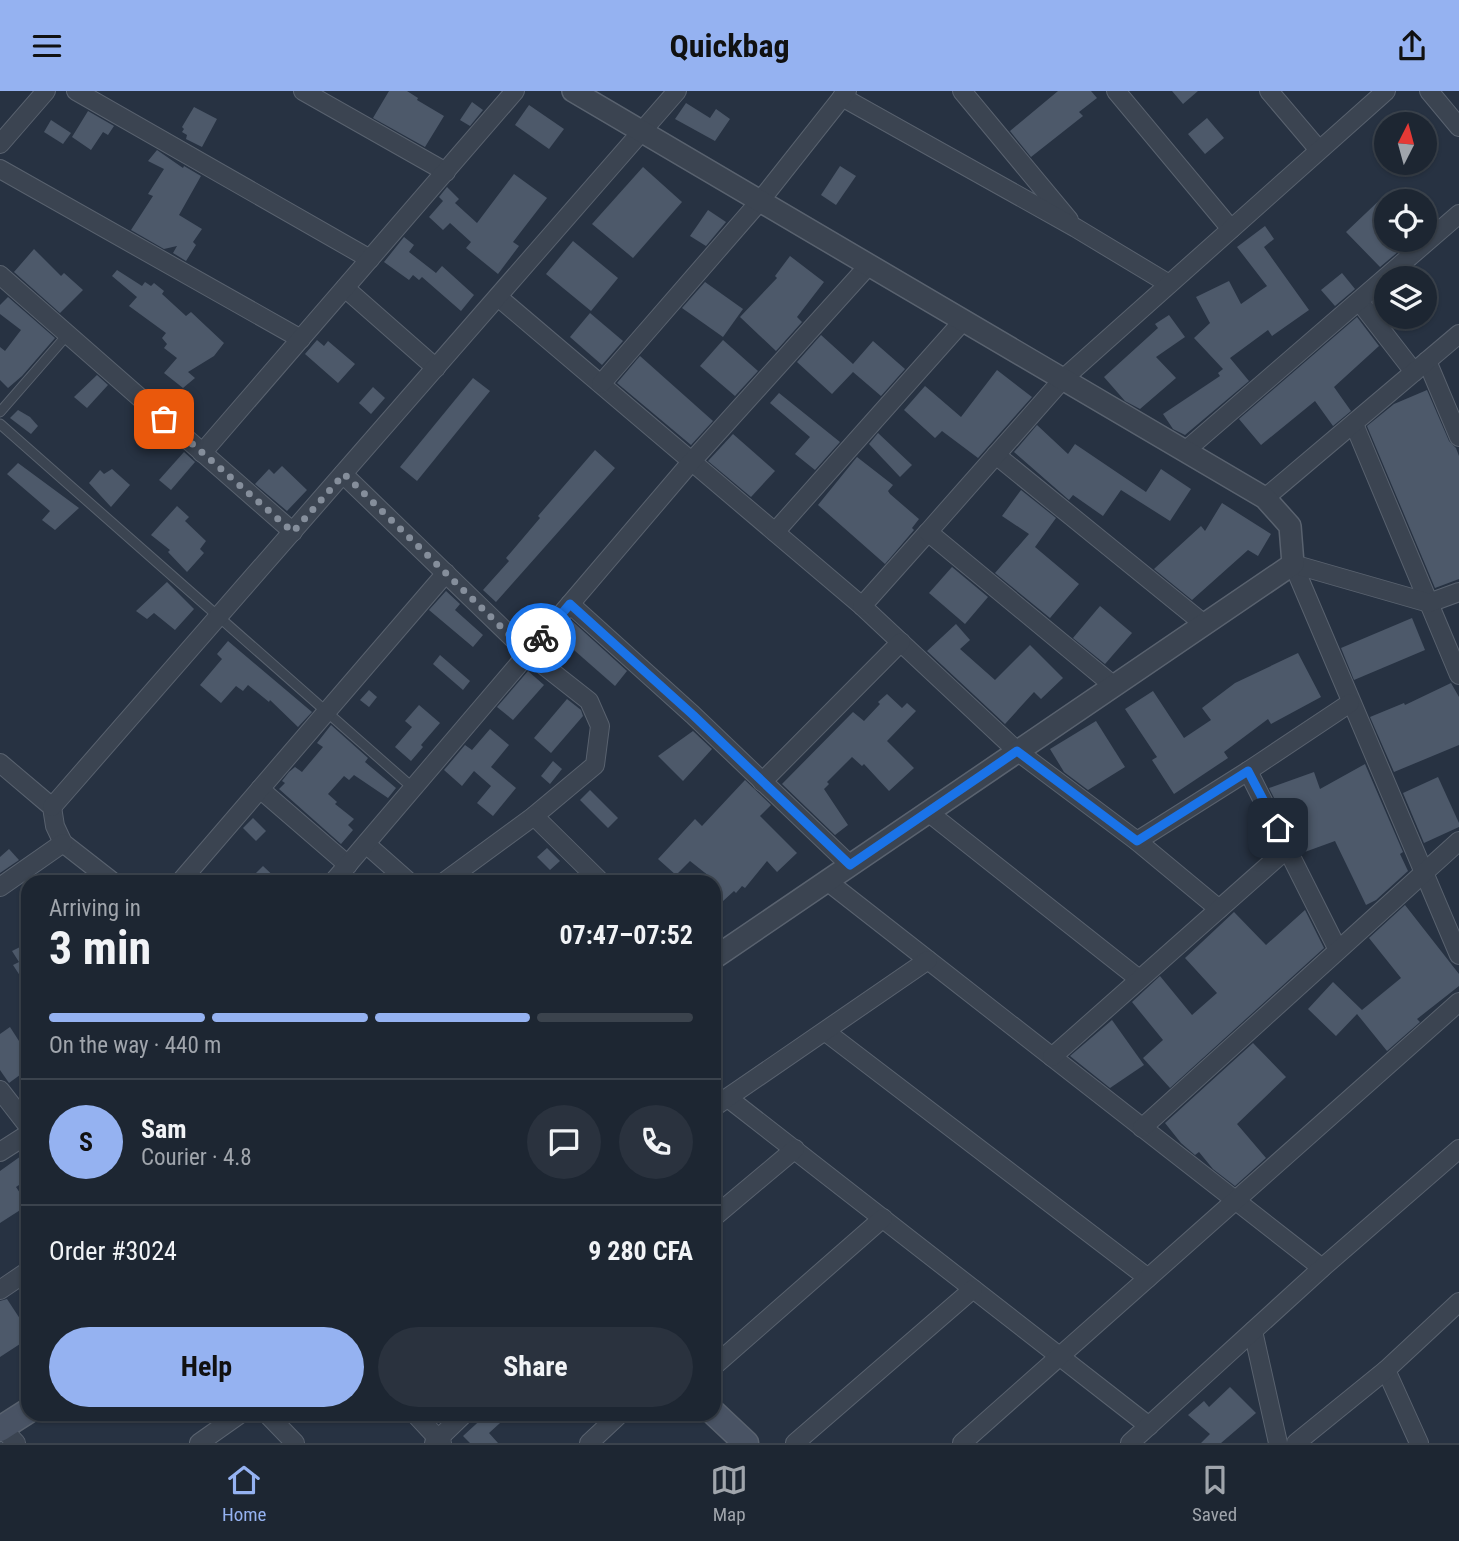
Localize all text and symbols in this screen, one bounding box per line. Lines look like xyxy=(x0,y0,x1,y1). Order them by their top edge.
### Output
icon: menu xyxy=(28,27,66,65)
text: Quickbag xyxy=(669,27,790,65)
icon: share xyxy=(1393,27,1431,65)
north arrow xyxy=(1374,112,1437,175)
map controls xyxy=(1374,112,1437,329)
button: locate xyxy=(1374,189,1437,252)
button: layers xyxy=(1374,266,1437,329)
pin xyxy=(134,389,194,449)
icon: bag xyxy=(145,400,183,438)
courier xyxy=(506,603,576,673)
icon: bike xyxy=(522,619,560,657)
pin xyxy=(1248,798,1308,858)
icon: home xyxy=(1259,809,1297,847)
text: Arriving in xyxy=(49,895,141,922)
text: 07:47–07:52 xyxy=(559,920,693,950)
text: 3 min xyxy=(49,921,151,975)
text: On the way · 440 m xyxy=(49,1032,221,1059)
button: chat xyxy=(527,1105,601,1179)
button: phone xyxy=(619,1105,693,1179)
text: Sam xyxy=(141,1114,187,1144)
text: S xyxy=(79,1127,93,1157)
text: Courier · 4.8 xyxy=(141,1144,252,1171)
text: Order #3024 xyxy=(49,1236,177,1266)
text: 9 280 CFA xyxy=(588,1236,693,1266)
button: Help xyxy=(49,1327,364,1407)
button: Share xyxy=(378,1327,693,1407)
tab: Home xyxy=(222,1461,266,1526)
tab: Map xyxy=(710,1461,748,1526)
tab: Saved xyxy=(1192,1461,1237,1526)

